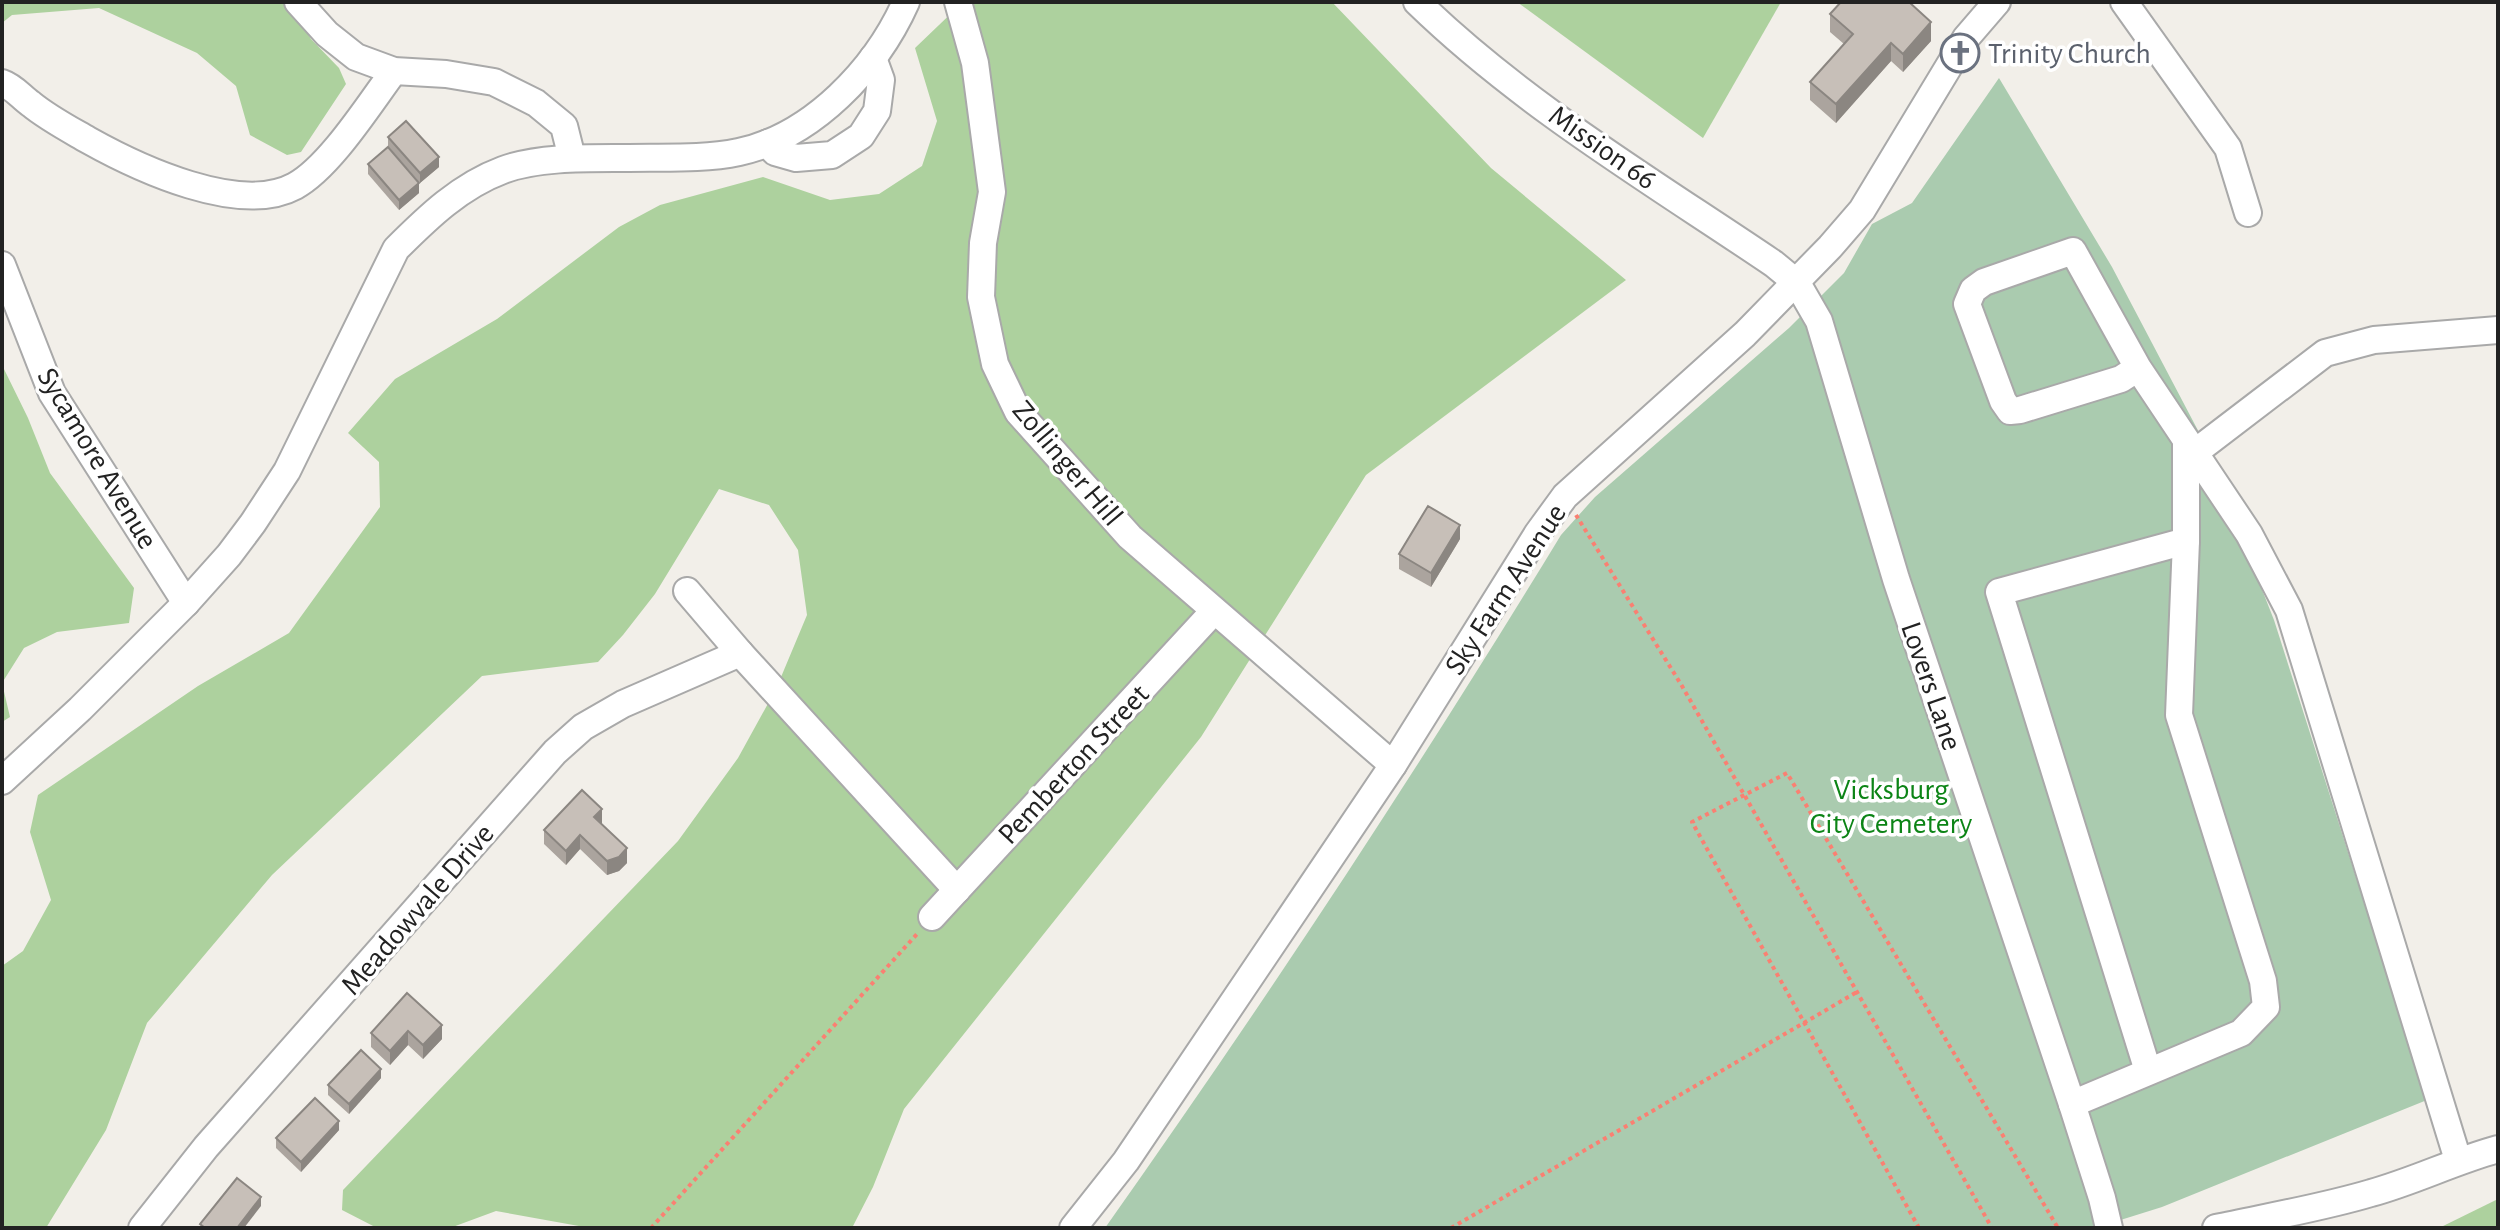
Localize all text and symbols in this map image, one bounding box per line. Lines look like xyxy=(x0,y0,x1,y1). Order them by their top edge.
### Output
church icon: Trinity Church xyxy=(1939,32,1981,74)
place label: Trinity Church xyxy=(1988,39,2151,69)
street label: Mission 66 xyxy=(1543,100,1662,196)
street label: Sycamore Avenue xyxy=(31,363,163,554)
street label: Zollinger Hill xyxy=(1007,395,1128,532)
street label: Sky Farm Avenue xyxy=(1440,499,1572,680)
street label: Lovers Lane xyxy=(1895,618,1967,754)
street label: Pemberton Street xyxy=(993,679,1155,850)
park label: Vicksburg City Cemetery xyxy=(1810,775,1973,839)
street label: Meadowvale Drive xyxy=(336,819,500,1001)

